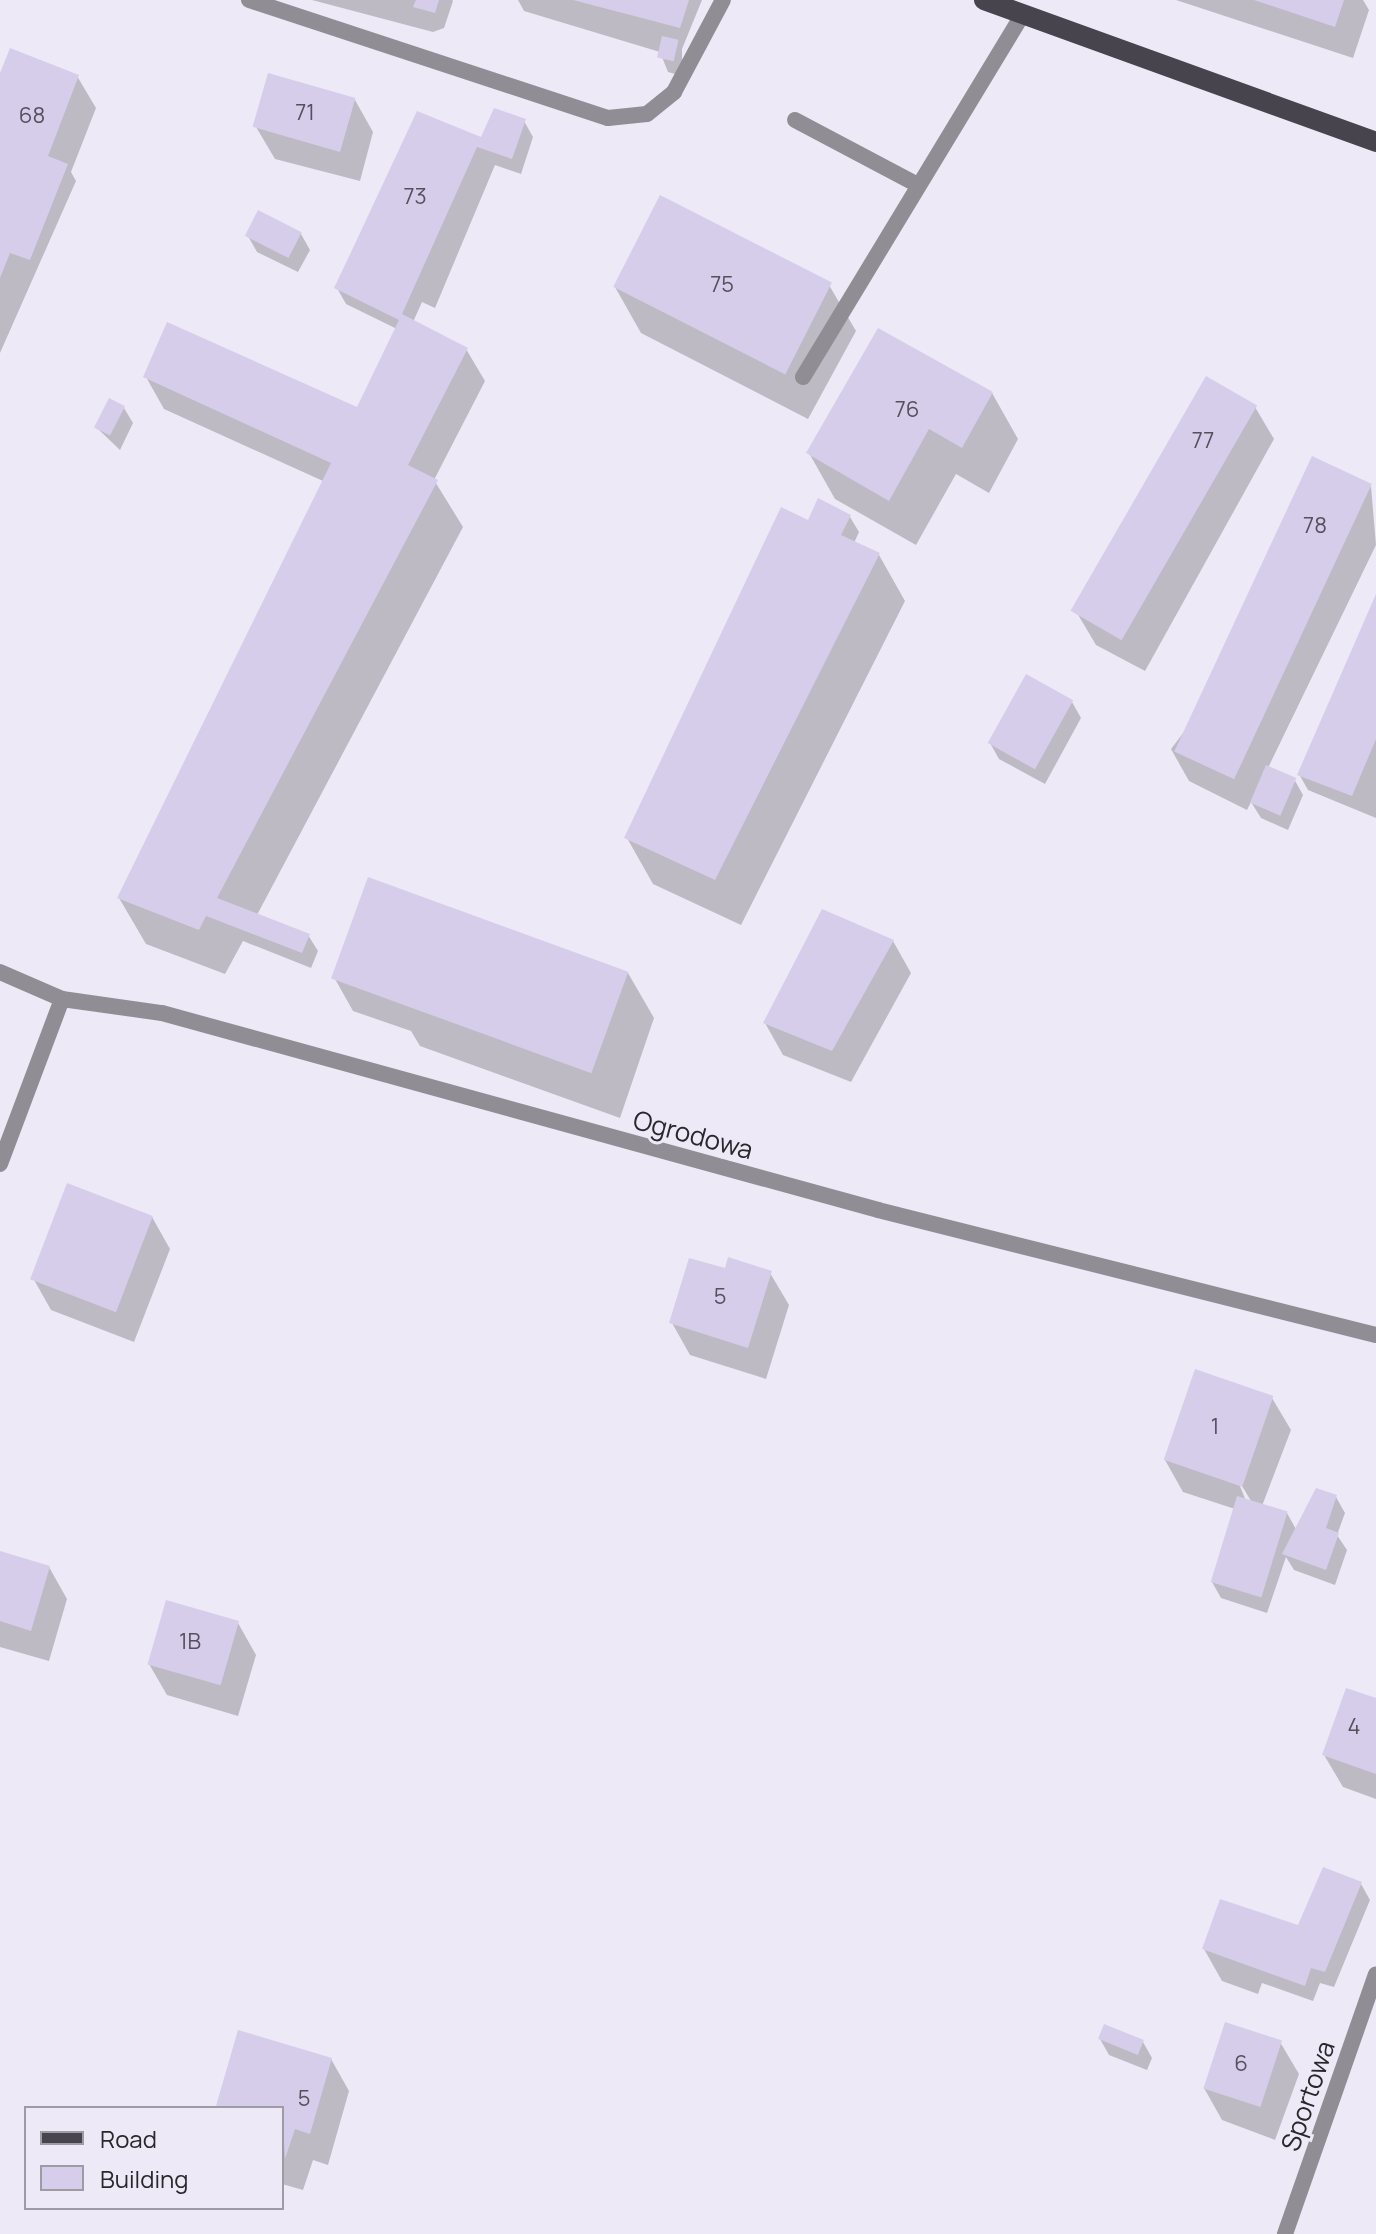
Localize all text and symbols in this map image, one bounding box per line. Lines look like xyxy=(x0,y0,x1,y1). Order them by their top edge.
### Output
house number: 71 xyxy=(295,100,315,126)
house number: 68 xyxy=(19,103,45,129)
house number: 73 xyxy=(403,184,427,210)
house number: 75 xyxy=(710,272,734,298)
house number: 76 xyxy=(895,397,919,423)
house number: 77 xyxy=(1192,428,1214,454)
house number: 78 xyxy=(1303,513,1327,539)
street label: Ogrodowa xyxy=(630,1104,756,1166)
house number: 5 xyxy=(714,1284,726,1310)
house number: 1 xyxy=(1211,1414,1219,1440)
house number: 1B xyxy=(179,1629,201,1655)
house number: 4 xyxy=(1348,1714,1360,1740)
street label: Sportowa xyxy=(1275,2037,1341,2155)
house number: 6 xyxy=(1234,2051,1248,2077)
house number: 5 xyxy=(298,2086,310,2112)
legend xyxy=(24,2106,284,2210)
text: Road xyxy=(100,2122,157,2155)
text: Building xyxy=(100,2162,188,2195)

